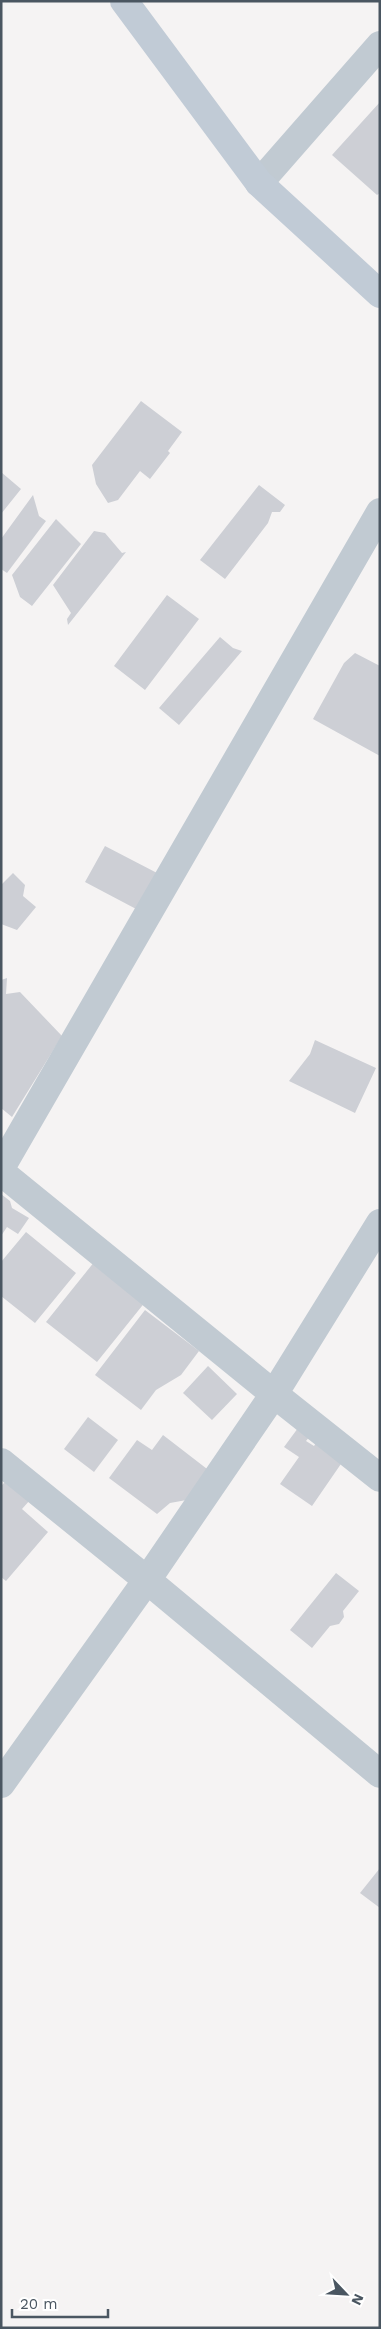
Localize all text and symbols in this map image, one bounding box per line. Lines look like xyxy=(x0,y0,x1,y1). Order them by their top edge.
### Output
north arrow xyxy=(321,2269,371,2319)
scale bar xyxy=(12,2286,109,2318)
text: N xyxy=(348,2291,367,2308)
text: 20 m xyxy=(20,2295,58,2313)

